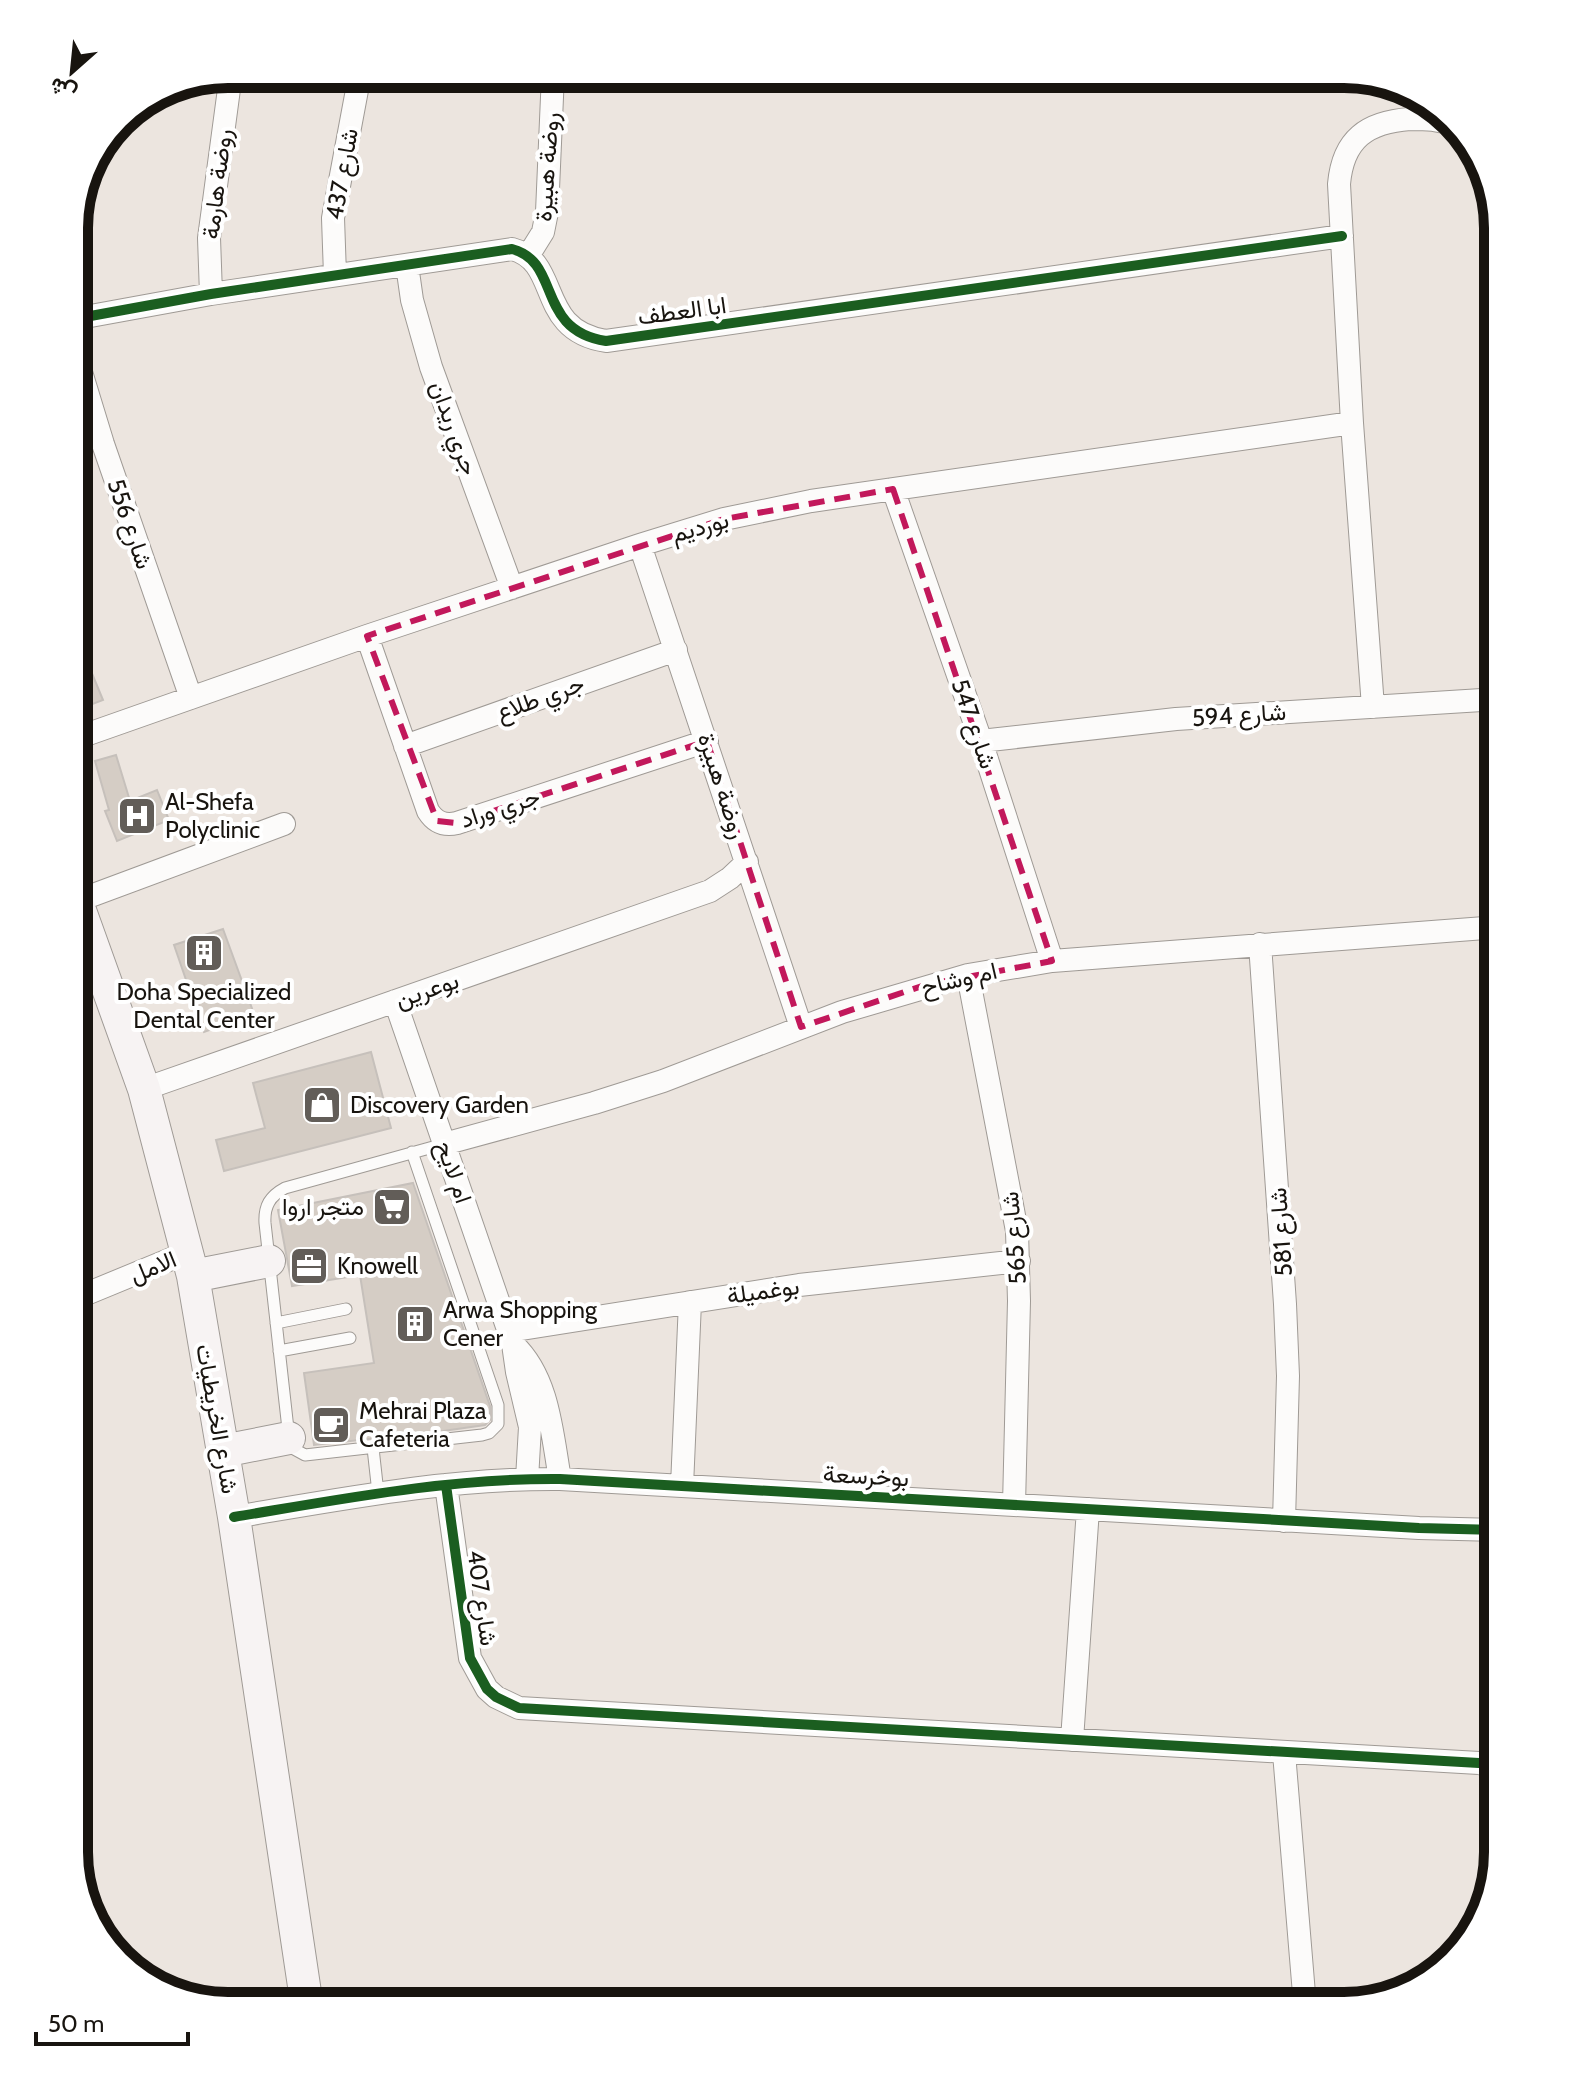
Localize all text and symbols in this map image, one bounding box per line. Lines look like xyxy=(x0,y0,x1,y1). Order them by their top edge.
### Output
north arrow xyxy=(32,32,112,112)
text: ش xyxy=(45,71,81,107)
street label: روضة هبيرة xyxy=(528,111,566,223)
street label: شارع 437 xyxy=(319,126,366,222)
street label: روضة هارمة xyxy=(195,127,239,241)
street label: ابا العطف xyxy=(636,290,728,331)
street label: جري ريدان xyxy=(419,377,485,481)
street label: شارع 556 xyxy=(100,475,159,573)
street label: بورديم xyxy=(668,505,732,550)
street label: جري طلاع xyxy=(492,668,590,732)
street label: شارع 547 xyxy=(944,675,1003,773)
street label: شارع 594 xyxy=(1191,697,1287,734)
street label: روضة هبيرة xyxy=(691,729,753,843)
street label: جري وراد xyxy=(456,781,545,839)
place label: Al-Shefa Polyclinic xyxy=(165,787,260,844)
hospital icon: Al-Shefa Polyclinic xyxy=(116,795,158,837)
building icon: Doha Specialized Dental Center xyxy=(183,932,225,974)
street label: ام وشاح xyxy=(918,956,1000,1003)
street label: بوعرين xyxy=(391,965,463,1015)
place label: Doha Specialized Dental Center xyxy=(117,977,291,1034)
shop icon: Discovery Garden xyxy=(301,1084,343,1126)
place label: Discovery Garden xyxy=(350,1090,529,1119)
street label: ام لايح xyxy=(427,1137,479,1208)
supermarket icon: متجر اروا xyxy=(371,1186,413,1228)
street label: شارع 581 xyxy=(1263,1186,1300,1277)
street label: شارع 565 xyxy=(995,1190,1034,1286)
place label: متجر اروا xyxy=(282,1192,364,1222)
street label: الامل xyxy=(125,1244,181,1289)
office icon: Knowell xyxy=(288,1245,330,1287)
place label: Knowell xyxy=(337,1251,418,1280)
street label: بوغميلة xyxy=(725,1271,801,1311)
place label: Arwa Shopping Cener xyxy=(443,1295,598,1352)
building icon: Arwa Shopping Cener xyxy=(394,1303,436,1345)
street label: شارع الخريطيات xyxy=(188,1342,245,1496)
place label: Mehrai Plaza Cafeteria xyxy=(359,1396,487,1453)
cafe icon: Mehrai Plaza Cafeteria xyxy=(310,1404,352,1446)
street label: بوخرسعة xyxy=(822,1459,910,1493)
street label: شارع 407 xyxy=(459,1548,504,1648)
scale bar xyxy=(36,1996,188,2046)
text: 50 m xyxy=(48,2009,104,2038)

